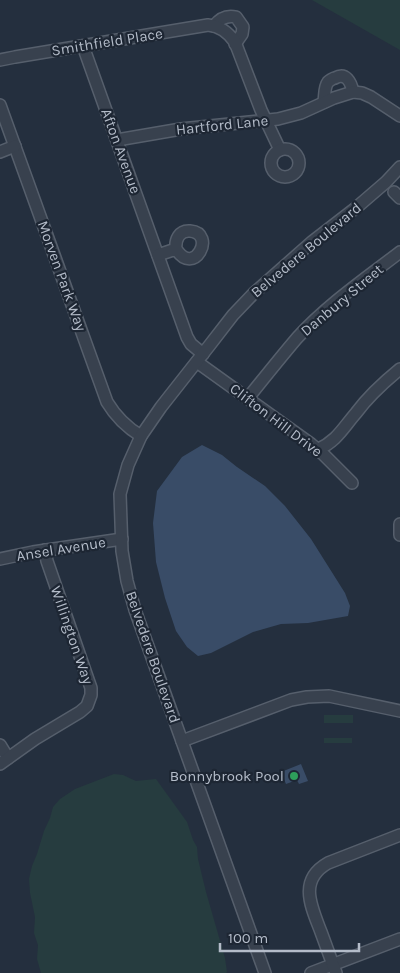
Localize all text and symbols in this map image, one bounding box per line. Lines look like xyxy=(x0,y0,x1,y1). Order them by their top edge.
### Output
street label: Smithfield Place xyxy=(50,24,164,60)
street label: Afton Avenue xyxy=(97,106,145,196)
street label: Hartford Lane xyxy=(175,111,269,139)
street label: Belvedere Boulevard xyxy=(247,199,365,301)
street label: Morven Park Way xyxy=(34,218,90,334)
street label: Danbury Street xyxy=(297,260,387,340)
street label: Clifton Hill Drive xyxy=(226,379,326,461)
street label: Ansel Avenue xyxy=(15,533,107,565)
street label: Willington Way xyxy=(47,583,97,687)
street label: Belvedere Boulevard xyxy=(122,589,184,725)
place label: Bonnybrook Pool xyxy=(170,767,284,785)
marker: Bonnybrook Pool xyxy=(288,770,300,782)
scale bar xyxy=(220,920,359,952)
text: 100 m xyxy=(228,929,268,947)

